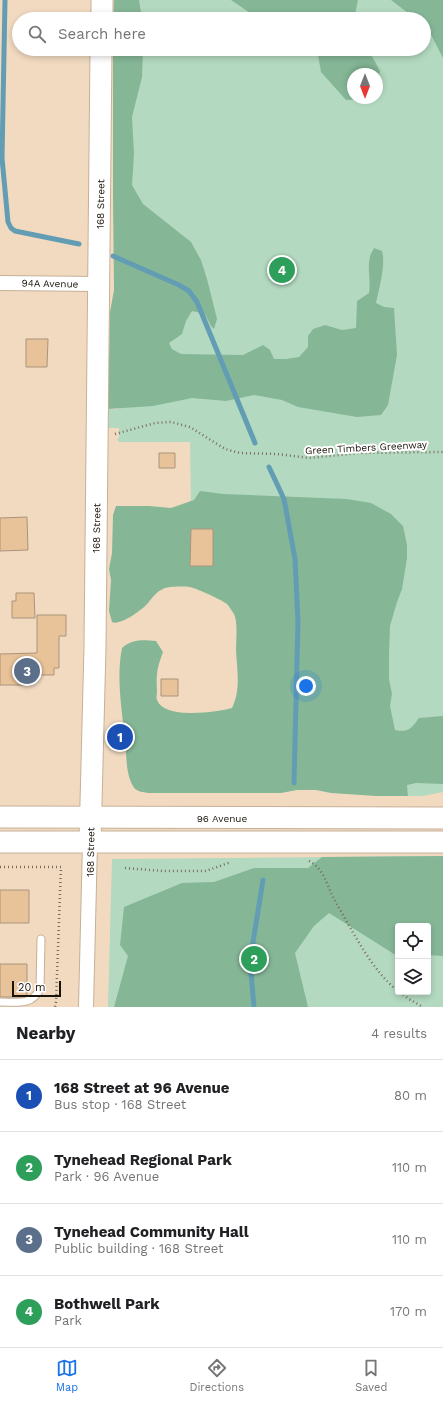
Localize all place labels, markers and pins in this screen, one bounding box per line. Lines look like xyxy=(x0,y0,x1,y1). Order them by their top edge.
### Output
pin: 4 xyxy=(269,255,295,285)
pin: 3 xyxy=(14,656,40,686)
pin: 1 xyxy=(107,722,133,752)
pin: 2 xyxy=(241,944,267,974)

